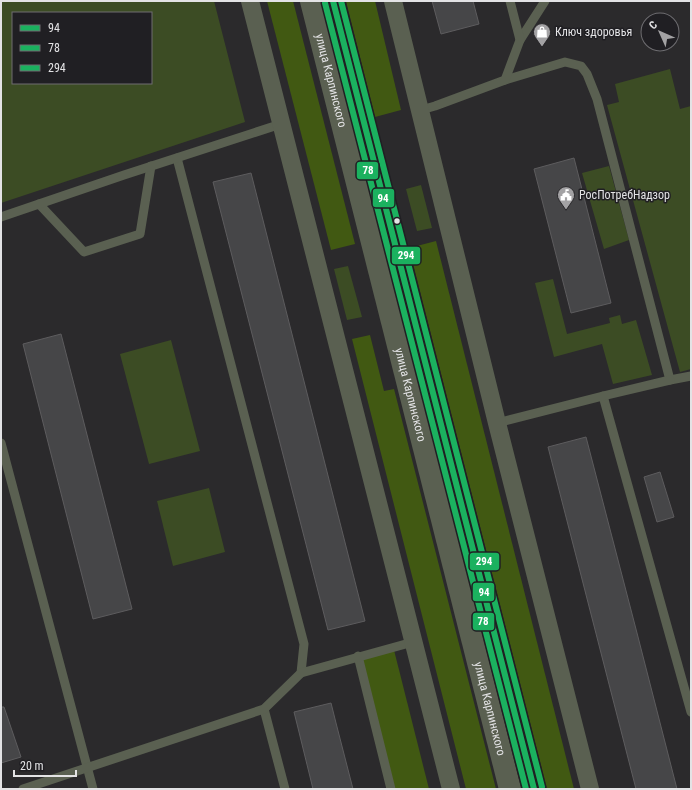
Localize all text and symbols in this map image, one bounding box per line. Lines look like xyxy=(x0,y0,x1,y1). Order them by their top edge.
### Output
legend xyxy=(12,12,152,84)
north arrow xyxy=(640,12,680,52)
text: С xyxy=(646,18,660,32)
text: 94 xyxy=(48,21,60,35)
shop icon: Ключ здоровья xyxy=(532,22,552,47)
place label: Ключ здоровья xyxy=(555,25,632,39)
street label: улица Карпинского xyxy=(313,32,350,129)
text: 78 xyxy=(48,41,60,55)
text: 294 xyxy=(48,61,66,75)
line badge: 78 xyxy=(356,161,379,180)
text: 78 xyxy=(362,164,374,177)
public building icon: РосПотребНадзор xyxy=(556,185,576,210)
line badge: 94 xyxy=(372,188,395,208)
place label: РосПотребНадзор xyxy=(579,188,670,202)
text: 94 xyxy=(377,192,389,205)
unlabelled marker xyxy=(392,216,402,226)
line badge: 294 xyxy=(391,246,421,265)
text: 294 xyxy=(398,249,415,262)
street label: улица Карпинского xyxy=(392,346,429,443)
line badge: 294 xyxy=(469,552,500,571)
text: 294 xyxy=(476,555,493,568)
line badge: 94 xyxy=(472,582,495,602)
text: 94 xyxy=(478,586,490,599)
line badge: 78 xyxy=(472,612,495,631)
text: 78 xyxy=(477,615,489,628)
street label: улица Карпинского xyxy=(471,660,508,757)
scale bar xyxy=(14,752,76,778)
text: 20 m xyxy=(20,759,44,773)

